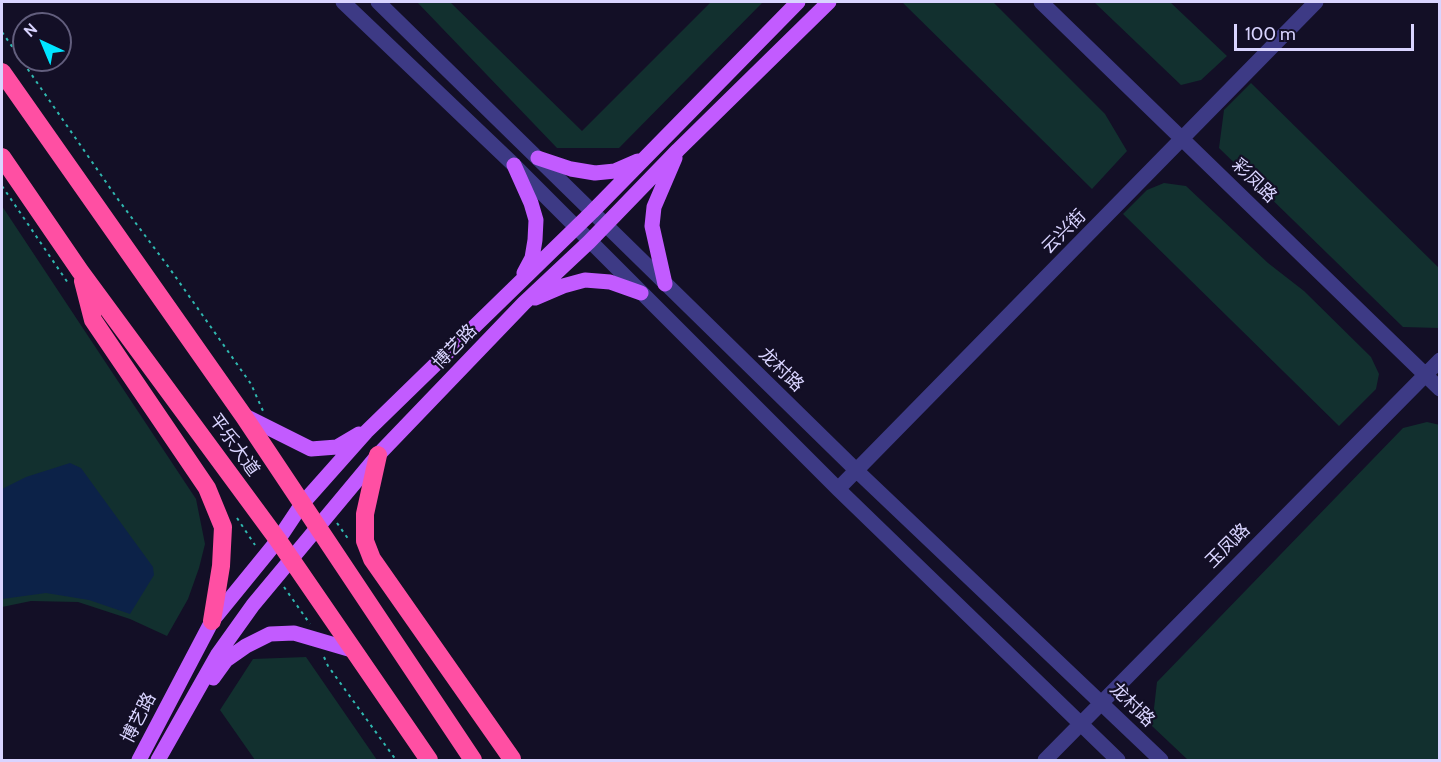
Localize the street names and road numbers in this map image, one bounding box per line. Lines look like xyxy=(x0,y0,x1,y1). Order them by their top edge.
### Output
street label: 彩凤路 xyxy=(1227,154,1281,208)
street label: 云兴街 xyxy=(1037,205,1091,259)
street label: 博艺路 xyxy=(428,320,482,374)
street label: 龙村路 xyxy=(754,343,808,397)
street label: 平乐大道 xyxy=(204,410,264,480)
street label: 玉凤路 xyxy=(1201,519,1255,573)
street label: 龙村路 xyxy=(1105,678,1159,732)
street label: 博艺路 xyxy=(117,689,161,747)

